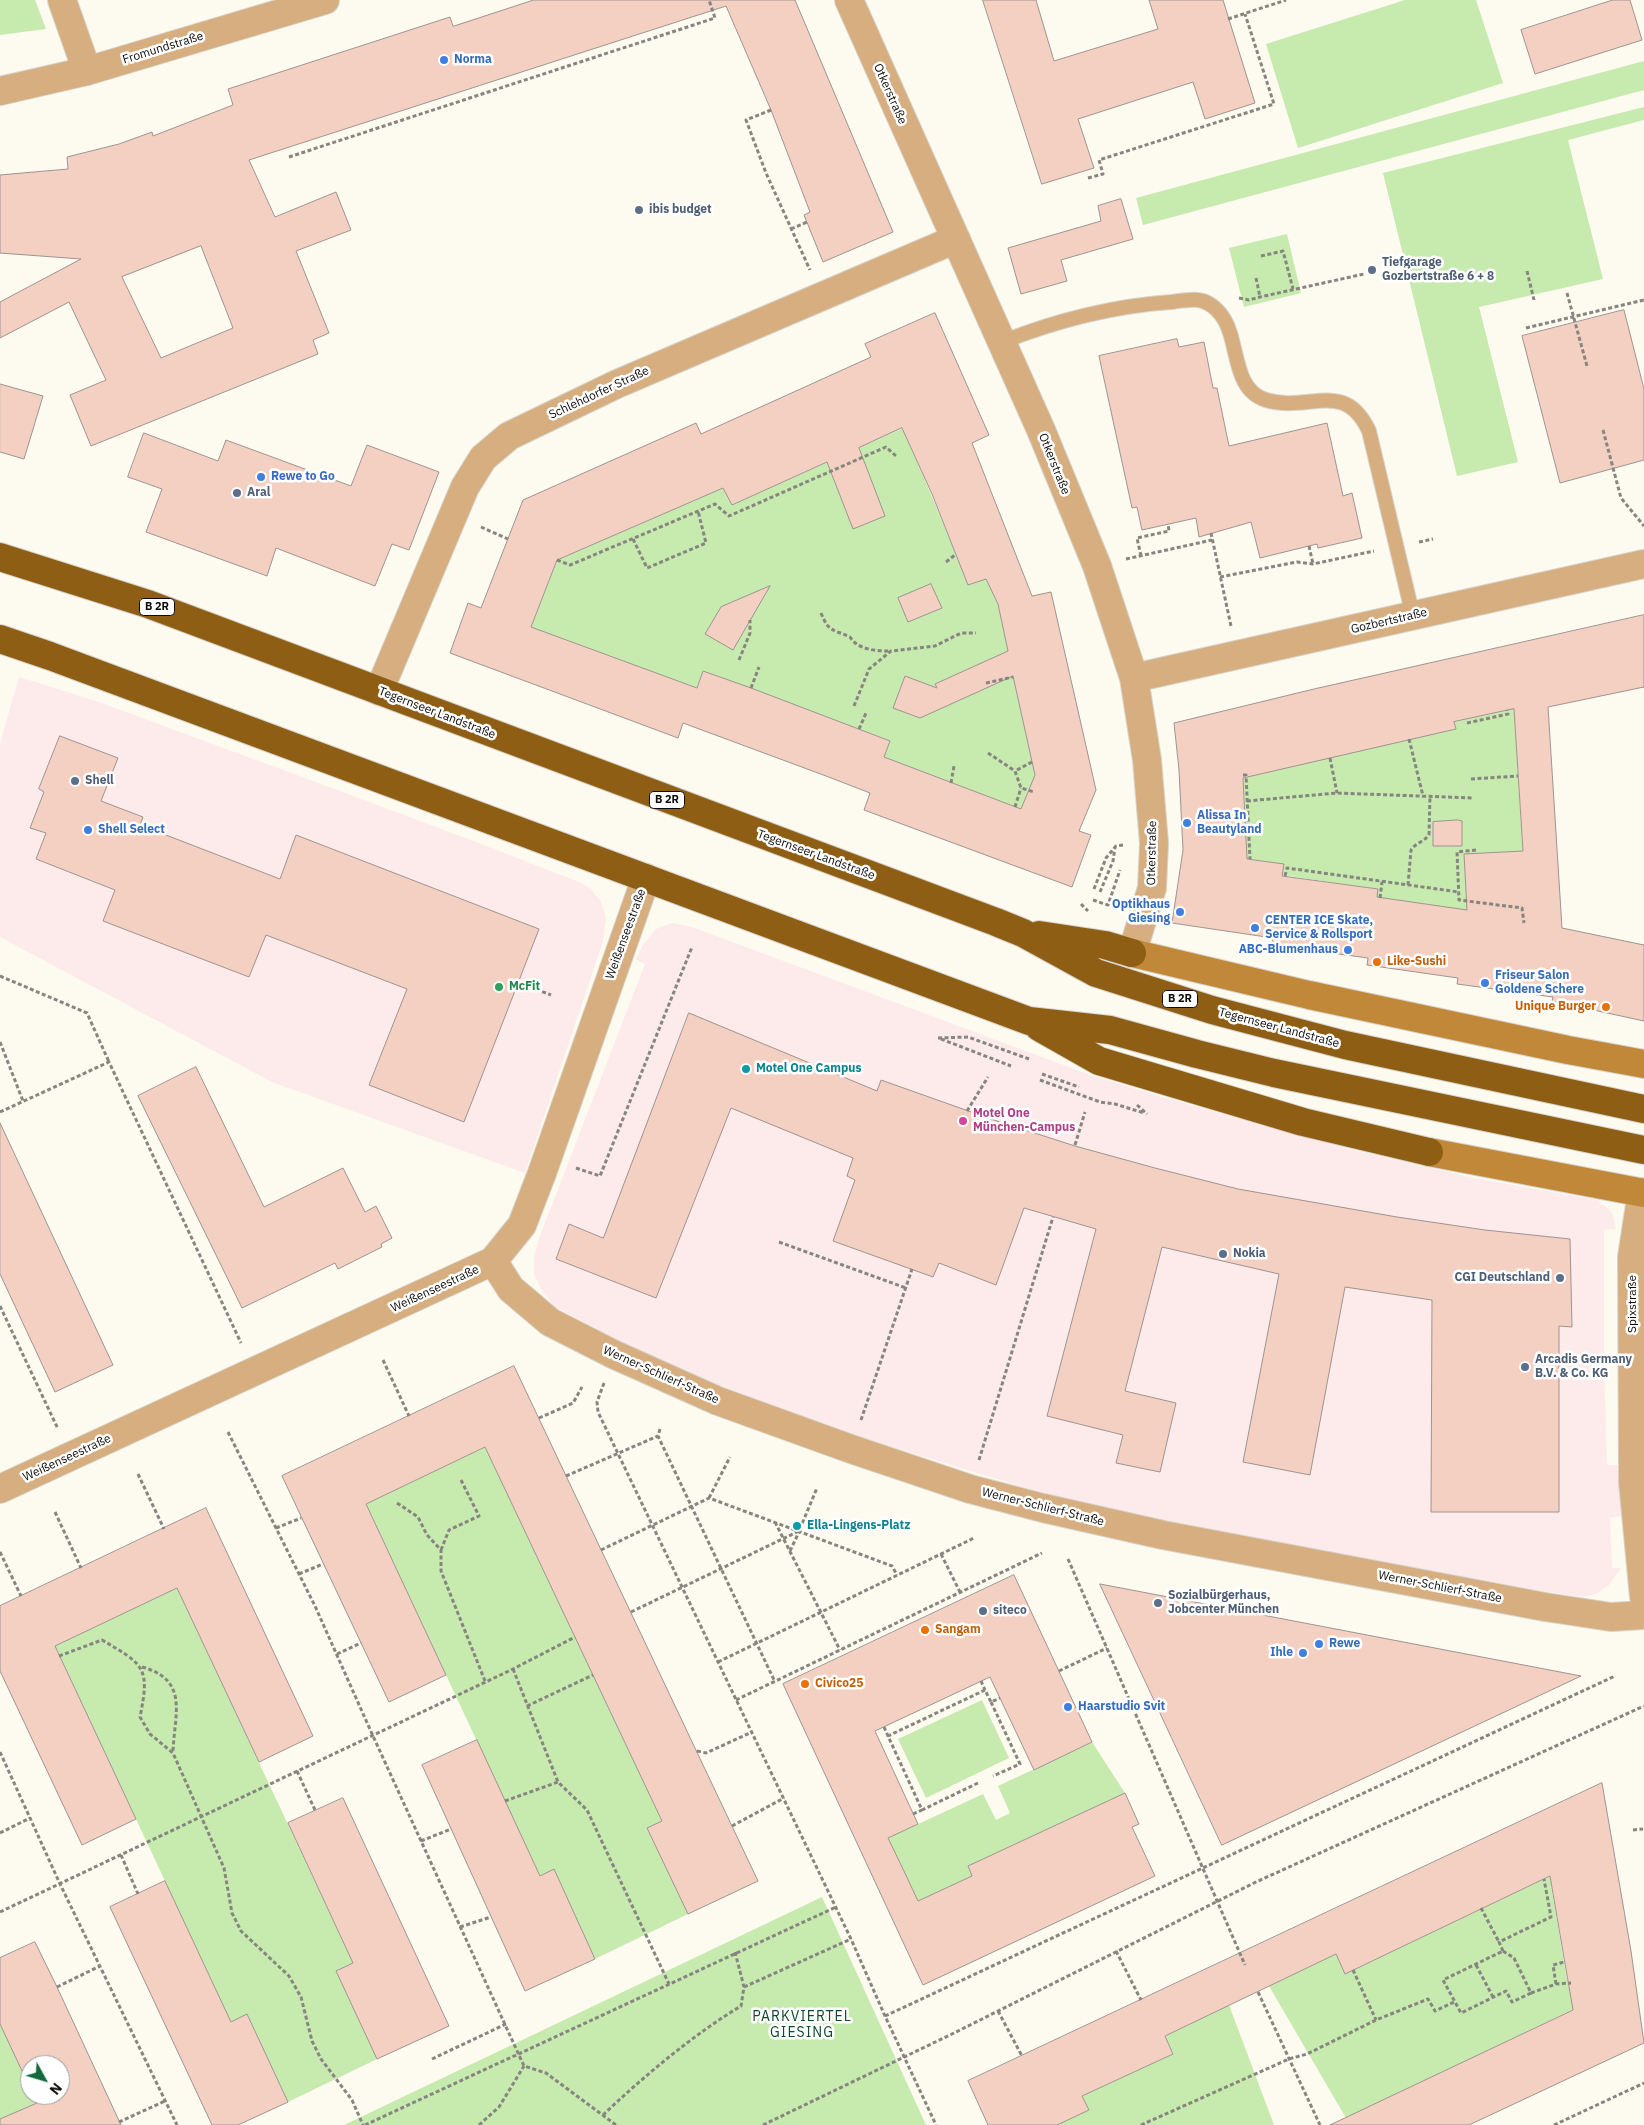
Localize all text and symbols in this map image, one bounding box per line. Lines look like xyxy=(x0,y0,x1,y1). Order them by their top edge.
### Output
street label: Fromundstraße xyxy=(121,29,205,67)
place label: Norma xyxy=(454,53,492,67)
marker: Norma xyxy=(438,54,450,66)
street label: Otkerstraße xyxy=(870,61,910,127)
place label: ibis budget xyxy=(649,203,712,217)
marker: ibis budget xyxy=(633,204,645,216)
place label: Tiefgarage Gozbertstraße 6 + 8 xyxy=(1382,256,1494,284)
marker: Tiefgarage Gozbertstraße 6 + 8 xyxy=(1366,264,1378,276)
street label: Schlehdorfer Straße xyxy=(547,364,651,422)
street label: Otkerstraße xyxy=(1035,431,1073,497)
place label: Rewe to Go xyxy=(271,470,335,484)
marker: Rewe to Go xyxy=(255,471,267,483)
place label: Aral xyxy=(247,486,270,500)
marker: Aral xyxy=(231,487,243,499)
road number: B 2R xyxy=(140,598,174,616)
street label: Gozbertstraße xyxy=(1349,605,1429,637)
street label: Tegernseer Landstraße xyxy=(376,684,498,742)
place label: Shell xyxy=(85,774,114,788)
marker: Shell xyxy=(69,775,81,787)
road number: B 2R xyxy=(650,792,684,808)
place label: Alissa In Beautyland xyxy=(1197,809,1262,837)
marker: Alissa In Beautyland xyxy=(1181,817,1193,829)
street label: Otkerstraße xyxy=(1144,820,1160,886)
place label: Shell Select xyxy=(98,823,165,837)
marker: Shell Select xyxy=(82,824,94,836)
street label: Tegernseer Landstraße xyxy=(755,827,877,883)
street label: Weißenseestraße xyxy=(603,887,649,981)
place label: Optikhaus Giesing xyxy=(1112,898,1170,926)
marker: Optikhaus Giesing xyxy=(1174,906,1186,918)
place label: CENTER ICE Skate, Service & Rollsport xyxy=(1265,914,1373,942)
marker: CENTER ICE Skate, Service & Rollsport xyxy=(1249,922,1261,934)
place label: ABC-Blumenhaus xyxy=(1239,943,1338,957)
marker: ABC-Blumenhaus xyxy=(1342,944,1354,956)
place label: Like-Sushi xyxy=(1387,955,1446,969)
marker: Like-Sushi xyxy=(1371,956,1383,968)
place label: Friseur Salon Goldene Schere xyxy=(1495,969,1584,997)
marker: Friseur Salon Goldene Schere xyxy=(1479,977,1491,989)
place label: McFit xyxy=(509,980,540,994)
marker: McFit xyxy=(493,981,505,993)
road number: B 2R xyxy=(1162,991,1198,1008)
place label: Unique Burger xyxy=(1515,1000,1596,1014)
marker: Unique Burger xyxy=(1600,1001,1612,1013)
street label: Tegernseer Landstraße xyxy=(1217,1005,1341,1051)
place label: Motel One Campus xyxy=(756,1062,861,1076)
marker: Motel One Campus xyxy=(740,1063,752,1075)
place label: Motel One München-Campus xyxy=(973,1107,1075,1135)
marker: Motel One München-Campus xyxy=(957,1115,969,1127)
place label: Nokia xyxy=(1233,1247,1266,1261)
marker: Nokia xyxy=(1217,1248,1229,1260)
street label: Weißenseestraße xyxy=(389,1262,481,1316)
place label: CGI Deutschland xyxy=(1455,1271,1550,1285)
marker: CGI Deutschland xyxy=(1554,1272,1566,1284)
street label: Spixstraße xyxy=(1626,1275,1640,1333)
street label: Werner-Schlierf-Straße xyxy=(601,1343,721,1407)
place label: Arcadis Germany B.V. & Co. KG xyxy=(1535,1353,1632,1381)
marker: Arcadis Germany B.V. & Co. KG xyxy=(1519,1361,1531,1373)
street label: Weißenseestraße xyxy=(21,1431,113,1485)
street label: Werner-Schlierf-Straße xyxy=(980,1485,1106,1529)
place label: Ella-Lingens-Platz xyxy=(807,1519,910,1533)
marker: Ella-Lingens-Platz xyxy=(791,1520,803,1532)
street label: Werner-Schlierf-Straße xyxy=(1377,1568,1503,1606)
place label: Sozialbürgerhaus, Jobcenter München xyxy=(1168,1589,1279,1617)
marker: Sozialbürgerhaus, Jobcenter München xyxy=(1152,1597,1164,1609)
place label: siteco xyxy=(993,1604,1027,1618)
marker: siteco xyxy=(977,1605,989,1617)
place label: Sangam xyxy=(935,1623,981,1637)
marker: Sangam xyxy=(919,1624,931,1636)
place label: Rewe xyxy=(1329,1637,1360,1651)
marker: Rewe xyxy=(1313,1638,1325,1650)
place label: Ihle xyxy=(1270,1646,1293,1660)
marker: Ihle xyxy=(1297,1647,1309,1659)
place label: Civico25 xyxy=(815,1677,863,1691)
marker: Civico25 xyxy=(799,1678,811,1690)
place label: Haarstudio Svit xyxy=(1078,1700,1165,1714)
marker: Haarstudio Svit xyxy=(1062,1701,1074,1713)
district label: PARKVIERTEL GIESING xyxy=(751,2009,853,2041)
north arrow xyxy=(20,2055,70,2105)
text: N xyxy=(46,2079,66,2098)

